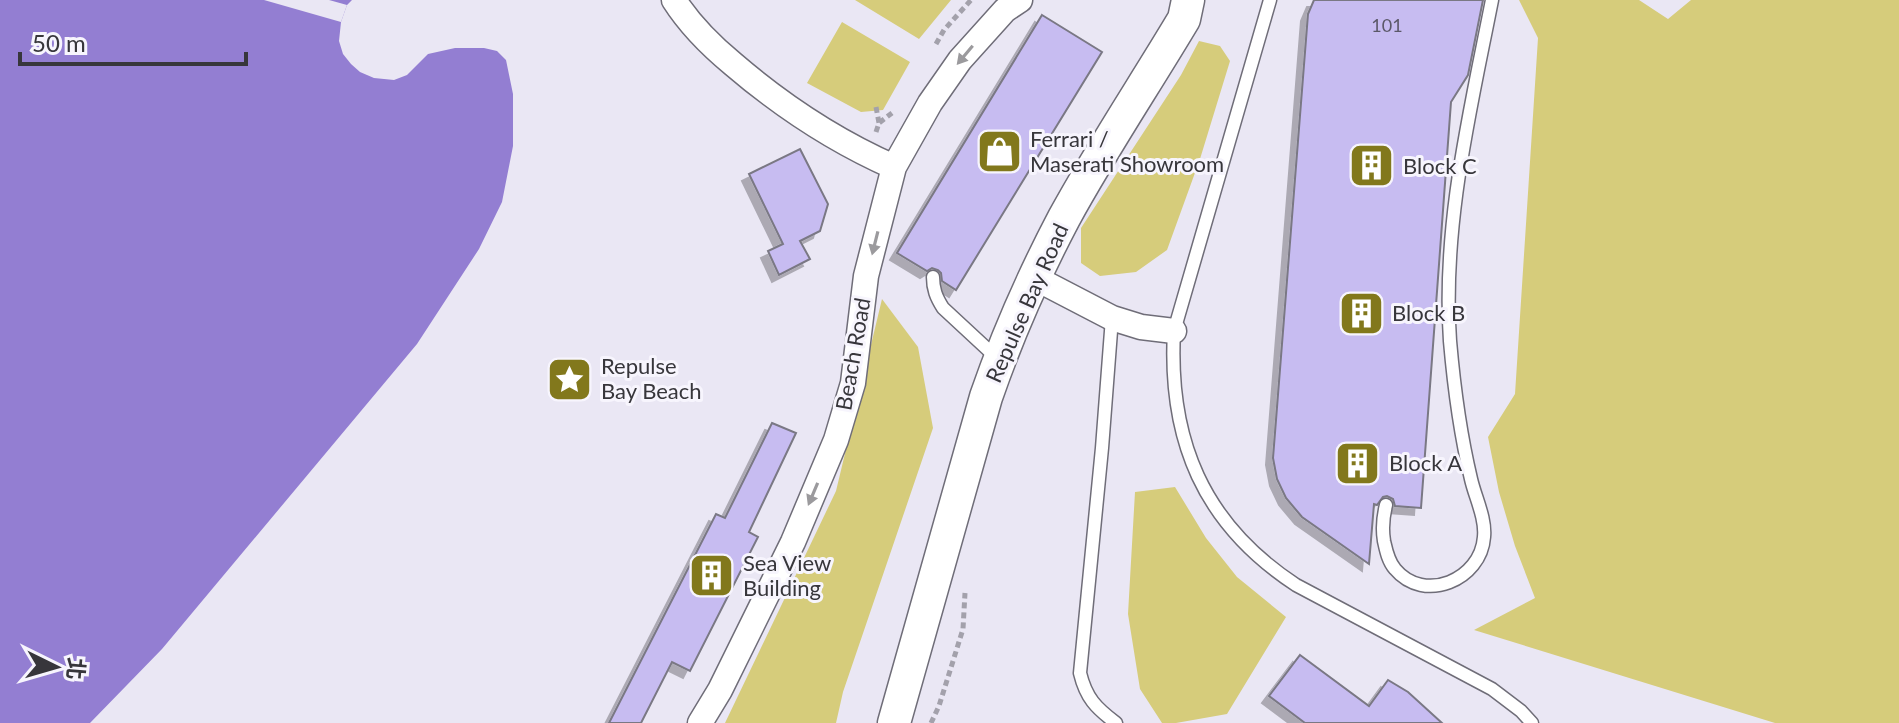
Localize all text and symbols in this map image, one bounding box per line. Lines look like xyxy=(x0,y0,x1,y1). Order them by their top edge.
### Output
house number: 101 xyxy=(1371,14,1403,36)
scale bar xyxy=(20,16,246,66)
text: 50 m xyxy=(32,28,86,57)
one-way arrow xyxy=(957,45,974,65)
place label: Ferrari / Maserati Showroom xyxy=(1030,125,1224,177)
shop icon: Ferrari / Maserati Showroom xyxy=(975,128,1023,176)
building icon: Block C xyxy=(1348,142,1396,190)
place label: Block C xyxy=(1403,152,1477,179)
street label: Repulse Bay Road xyxy=(979,219,1074,386)
one-way arrow xyxy=(868,230,880,255)
building icon: Block B xyxy=(1337,289,1385,337)
street label: Beach Road xyxy=(829,296,876,412)
place label: Block B xyxy=(1392,299,1465,326)
place label: Repulse Bay Beach xyxy=(601,352,702,404)
place icon: Repulse Bay Beach xyxy=(546,355,594,403)
building icon: Block A xyxy=(1334,439,1382,487)
place label: Block A xyxy=(1389,449,1462,476)
one-way arrow xyxy=(806,482,819,506)
place label: Sea View Building xyxy=(743,549,831,601)
building icon: Sea View Building xyxy=(688,552,736,600)
north arrow xyxy=(16,627,96,707)
text: 北 xyxy=(62,657,91,681)

